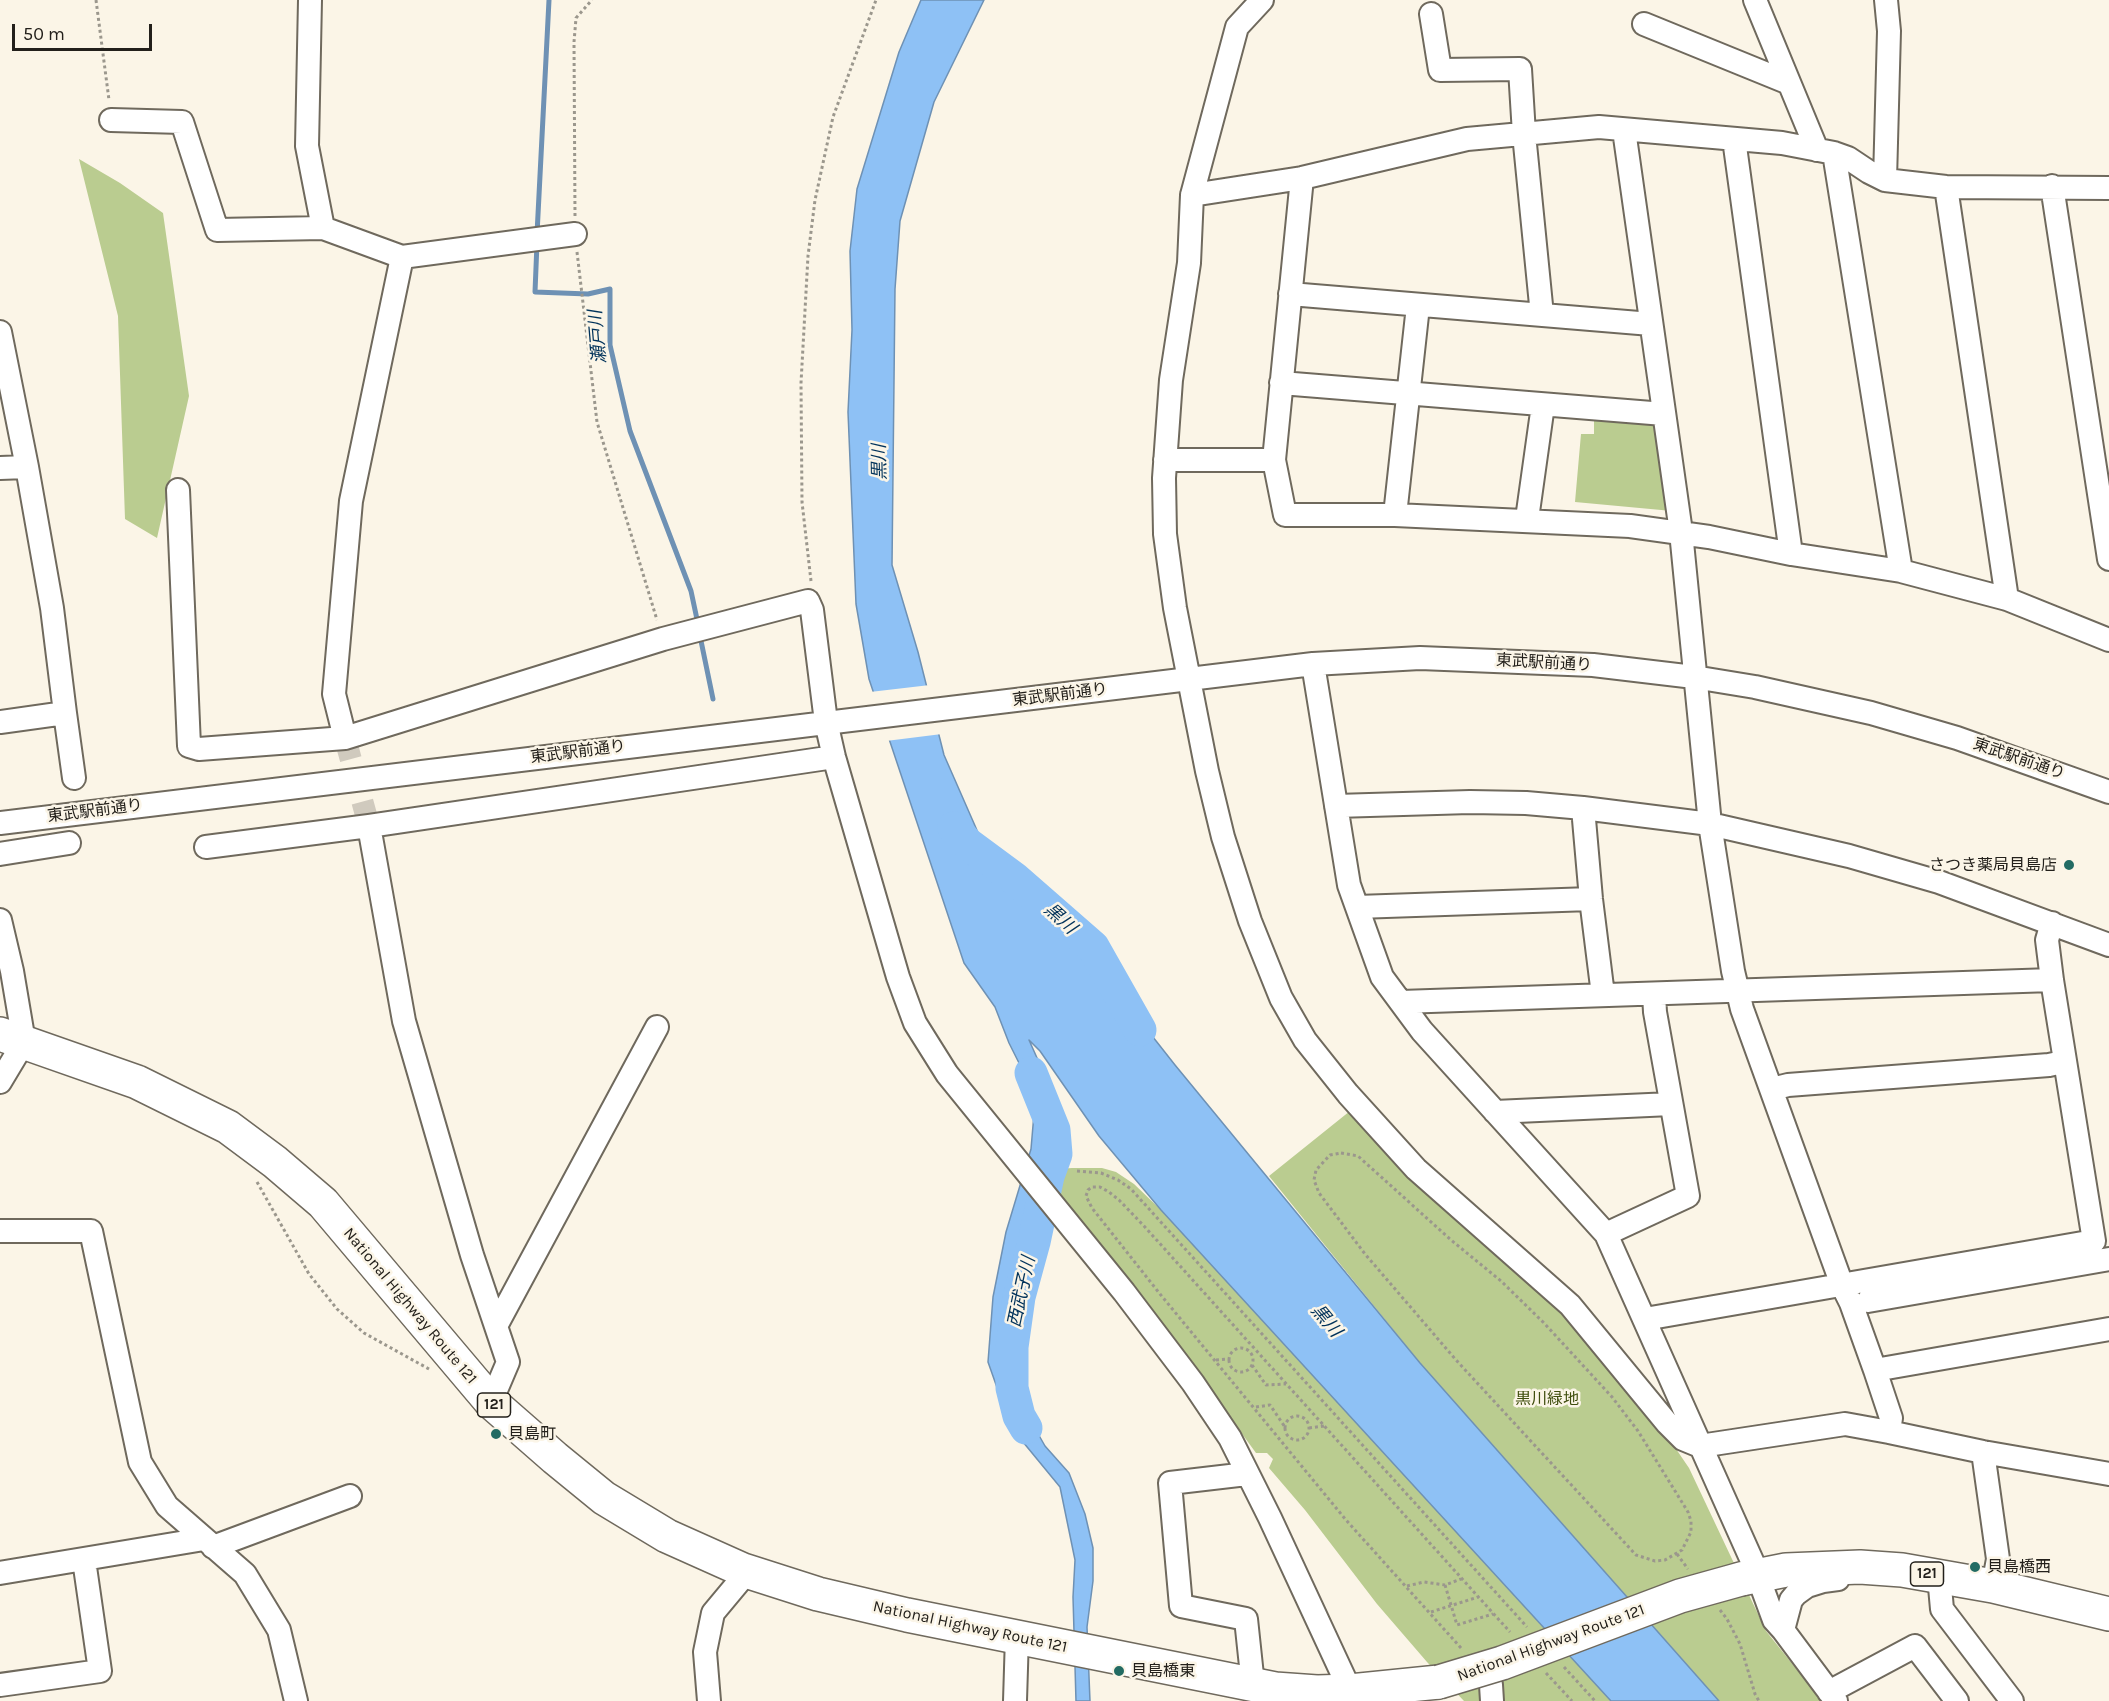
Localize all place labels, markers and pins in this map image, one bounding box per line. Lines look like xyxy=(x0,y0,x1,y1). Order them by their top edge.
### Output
place label: さつき薬局貝島店 xyxy=(1929,855,2057,875)
marker: さつき薬局貝島店 xyxy=(2062,858,2076,872)
place label: 貝島町 xyxy=(508,1424,556,1444)
marker: 貝島町 xyxy=(489,1427,503,1441)
place label: 貝島橋西 xyxy=(1987,1557,2051,1577)
marker: 貝島橋西 xyxy=(1968,1560,1982,1574)
place label: 貝島橋東 xyxy=(1131,1661,1195,1681)
marker: 貝島橋東 xyxy=(1112,1664,1126,1678)

